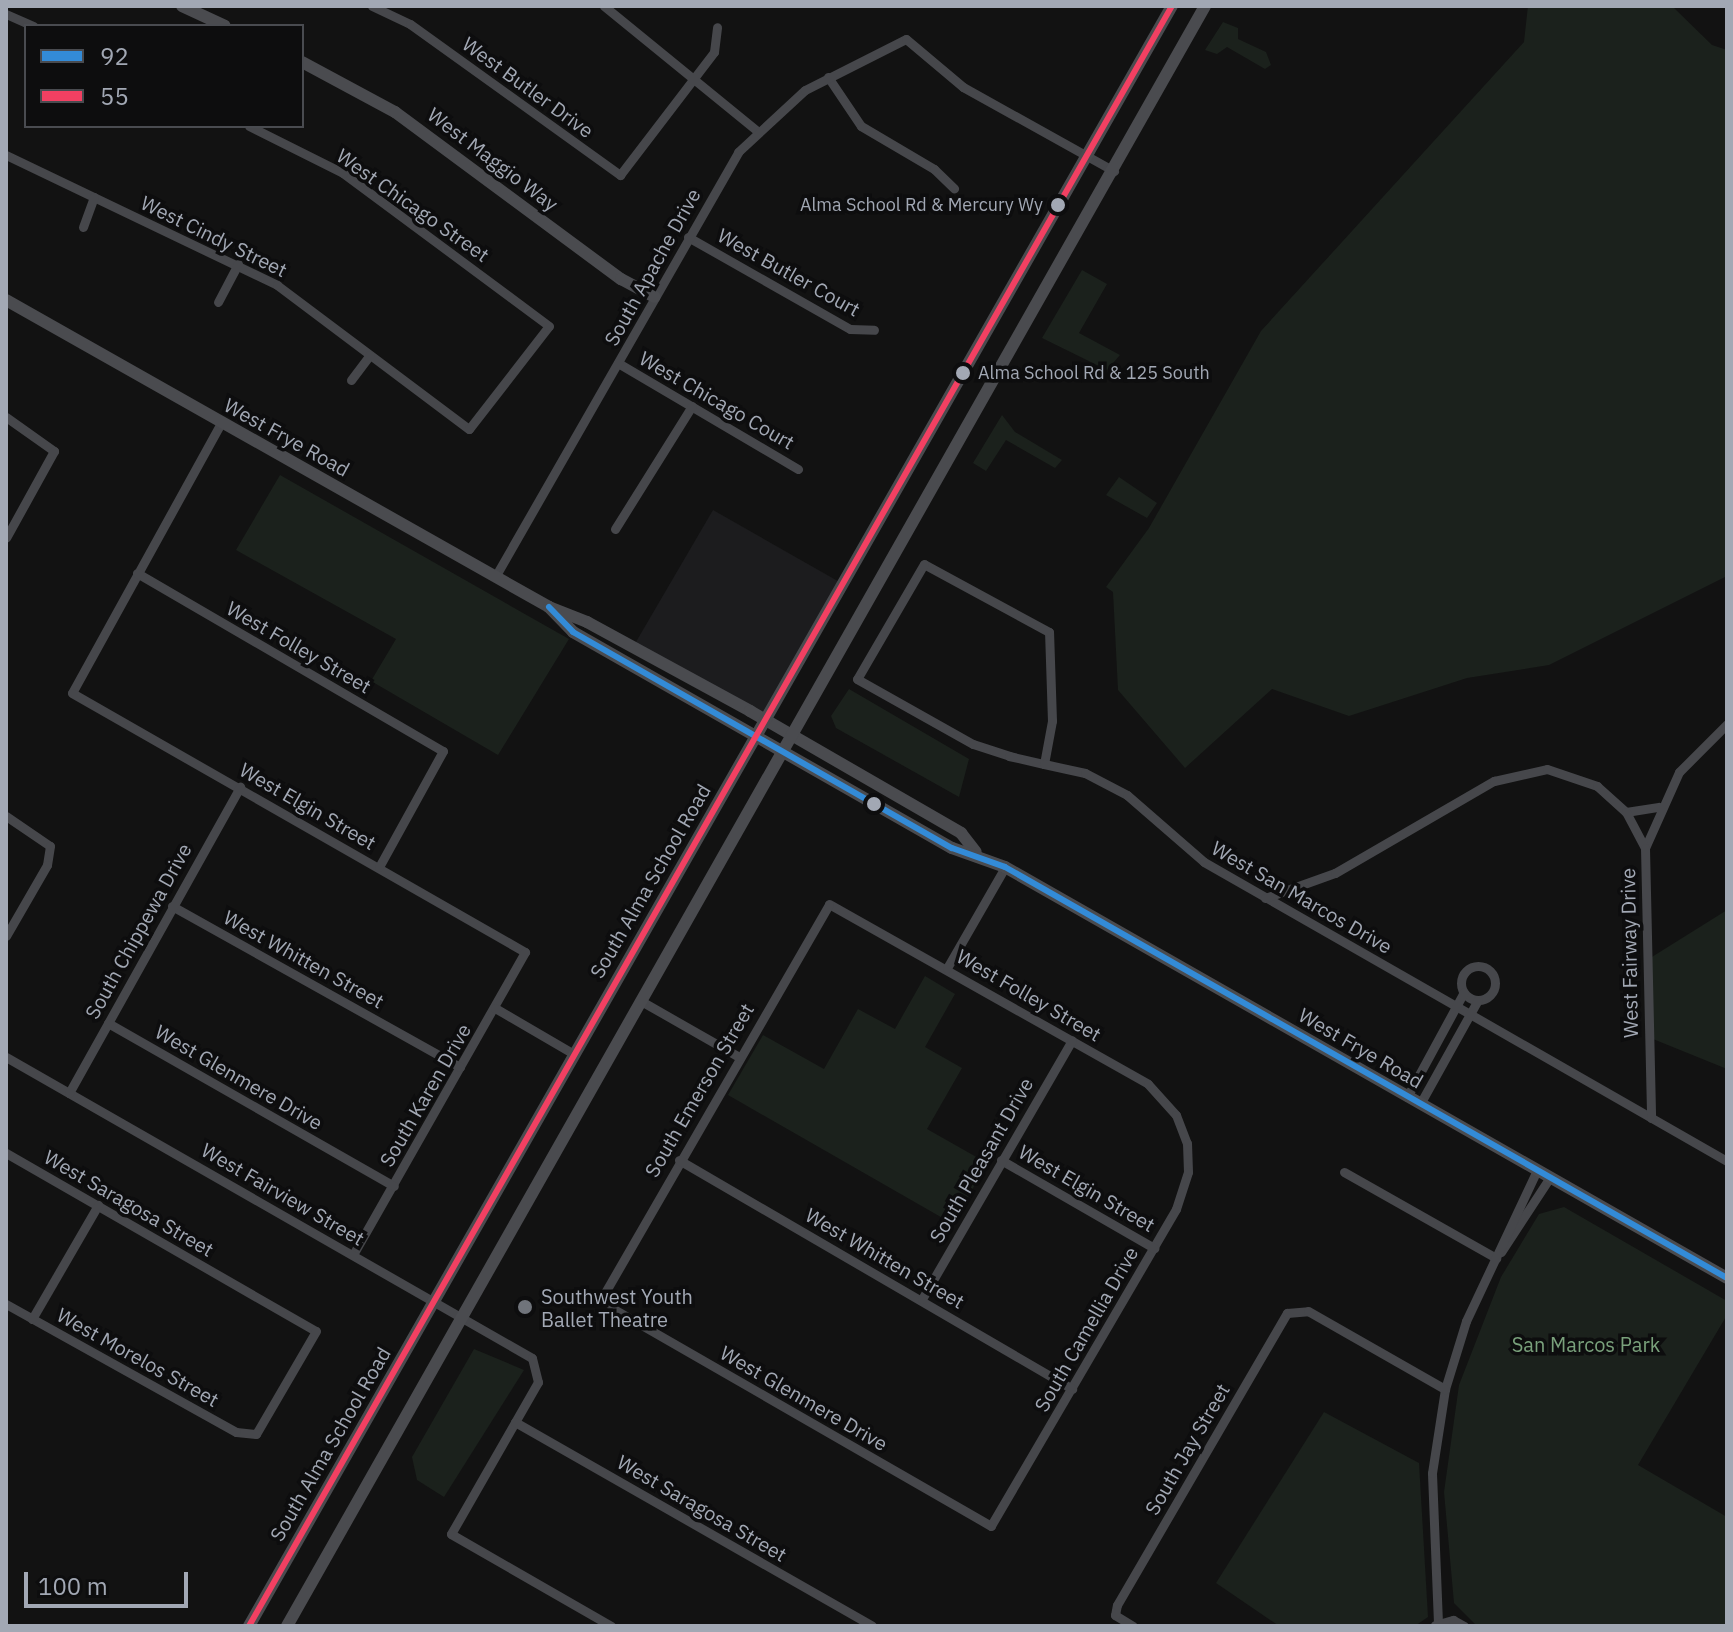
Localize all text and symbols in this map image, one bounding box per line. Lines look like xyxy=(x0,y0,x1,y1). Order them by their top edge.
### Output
legend xyxy=(24,24,304,128)
street label: West Butler Drive xyxy=(458,31,598,143)
text: 92 xyxy=(100,40,129,72)
text: 55 xyxy=(100,80,129,112)
street label: West Maggio Way xyxy=(423,102,563,216)
street label: West Chicago Street xyxy=(332,143,494,267)
street label: South Apache Drive xyxy=(599,184,705,350)
street label: West Cindy Street xyxy=(137,190,291,282)
place label: Alma School Rd & Mercury Wy xyxy=(800,194,1043,216)
marker: Alma School Rd & Mercury Wy xyxy=(1050,197,1066,213)
street label: West Butler Court xyxy=(714,223,864,321)
street label: West Chicago Court xyxy=(635,346,799,454)
place label: Alma School Rd & 125 South xyxy=(978,362,1210,384)
marker: Alma School Rd & 125 South xyxy=(955,365,971,381)
street label: West Frye Road xyxy=(220,393,354,481)
street label: West Folley Street xyxy=(222,596,376,698)
street label: West Elgin Street xyxy=(236,757,380,855)
street label: South Alma School Road xyxy=(585,780,715,982)
unlabelled marker xyxy=(866,796,882,812)
street label: West San Marcos Drive xyxy=(1207,836,1397,958)
street label: South Chippewa Drive xyxy=(80,839,196,1023)
street label: West Fairway Drive xyxy=(1616,868,1642,1038)
street label: West Whitten Street xyxy=(220,905,388,1013)
street label: West Folley Street xyxy=(952,944,1106,1046)
street label: South Emerson Street xyxy=(639,999,759,1181)
street label: West Frye Road xyxy=(1294,1003,1428,1093)
street label: West Glenmere Drive xyxy=(151,1019,327,1135)
street label: South Karen Drive xyxy=(374,1019,476,1171)
street label: South Pleasant Drive xyxy=(924,1073,1038,1247)
street label: West Fairview Street xyxy=(197,1138,369,1250)
street label: West Elgin Street xyxy=(1015,1139,1159,1237)
street label: West Saragosa Street xyxy=(40,1145,218,1261)
street label: West Whitten Street xyxy=(801,1203,969,1313)
street label: South Camellia Drive xyxy=(1029,1242,1143,1416)
place label: Southwest Youth Ballet Theatre xyxy=(541,1284,693,1331)
marker: Southwest Youth Ballet Theatre xyxy=(516,1298,534,1316)
street label: West Morelos Street xyxy=(53,1303,223,1411)
park label: San Marcos Park xyxy=(1512,1332,1660,1356)
street label: West Glenmere Drive xyxy=(716,1340,892,1456)
street label: South Alma School Road xyxy=(265,1343,395,1545)
street label: South Jay Street xyxy=(1140,1379,1234,1519)
street label: West Saragosa Street xyxy=(613,1450,791,1566)
scale bar xyxy=(28,1556,192,1606)
text: 100 m xyxy=(38,1570,108,1602)

